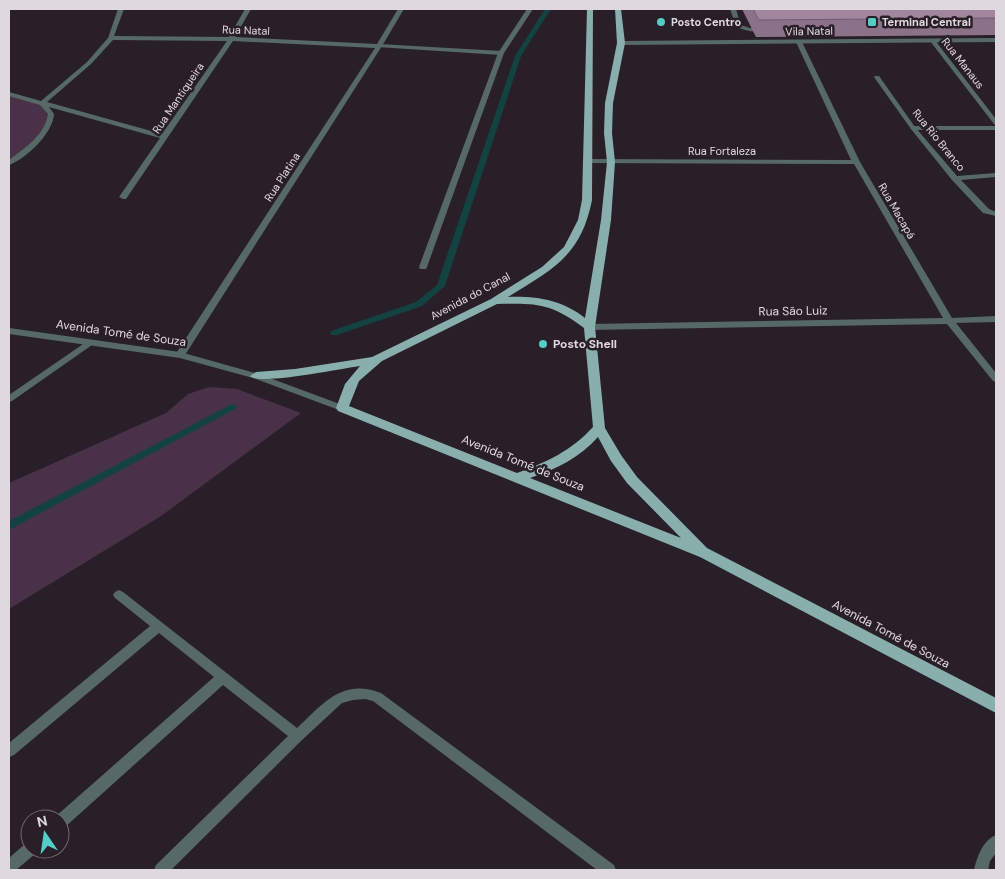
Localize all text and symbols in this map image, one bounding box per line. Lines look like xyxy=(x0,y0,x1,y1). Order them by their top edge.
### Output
place label: Posto Centro xyxy=(671,15,741,29)
place label: Terminal Central xyxy=(882,15,971,29)
marker: Posto Centro xyxy=(655,16,667,28)
marker: Terminal Central xyxy=(866,16,878,28)
street label: Rua Natal xyxy=(222,22,270,38)
street label: Vila Natal xyxy=(785,24,833,38)
street label: Rua Manaus xyxy=(939,35,987,91)
street label: Rua Mantiqueira xyxy=(149,60,207,136)
street label: Rua Rio Branco xyxy=(910,106,968,174)
street label: Rua Fortaleza xyxy=(688,144,756,158)
street label: Rua Platina xyxy=(261,150,303,204)
street label: Rua Macapá xyxy=(875,181,919,241)
street label: Avenida do Canal xyxy=(428,269,512,323)
street label: Rua São Luiz xyxy=(758,302,828,320)
street label: Avenida Tomé de Souza xyxy=(55,316,187,350)
place label: Posto Shell xyxy=(553,336,617,352)
marker: Posto Shell xyxy=(537,338,549,350)
street label: Avenida Tomé de Souza xyxy=(459,431,587,495)
street label: Avenida Tomé de Souza xyxy=(829,596,953,672)
north arrow xyxy=(20,809,70,859)
text: N xyxy=(35,811,49,831)

